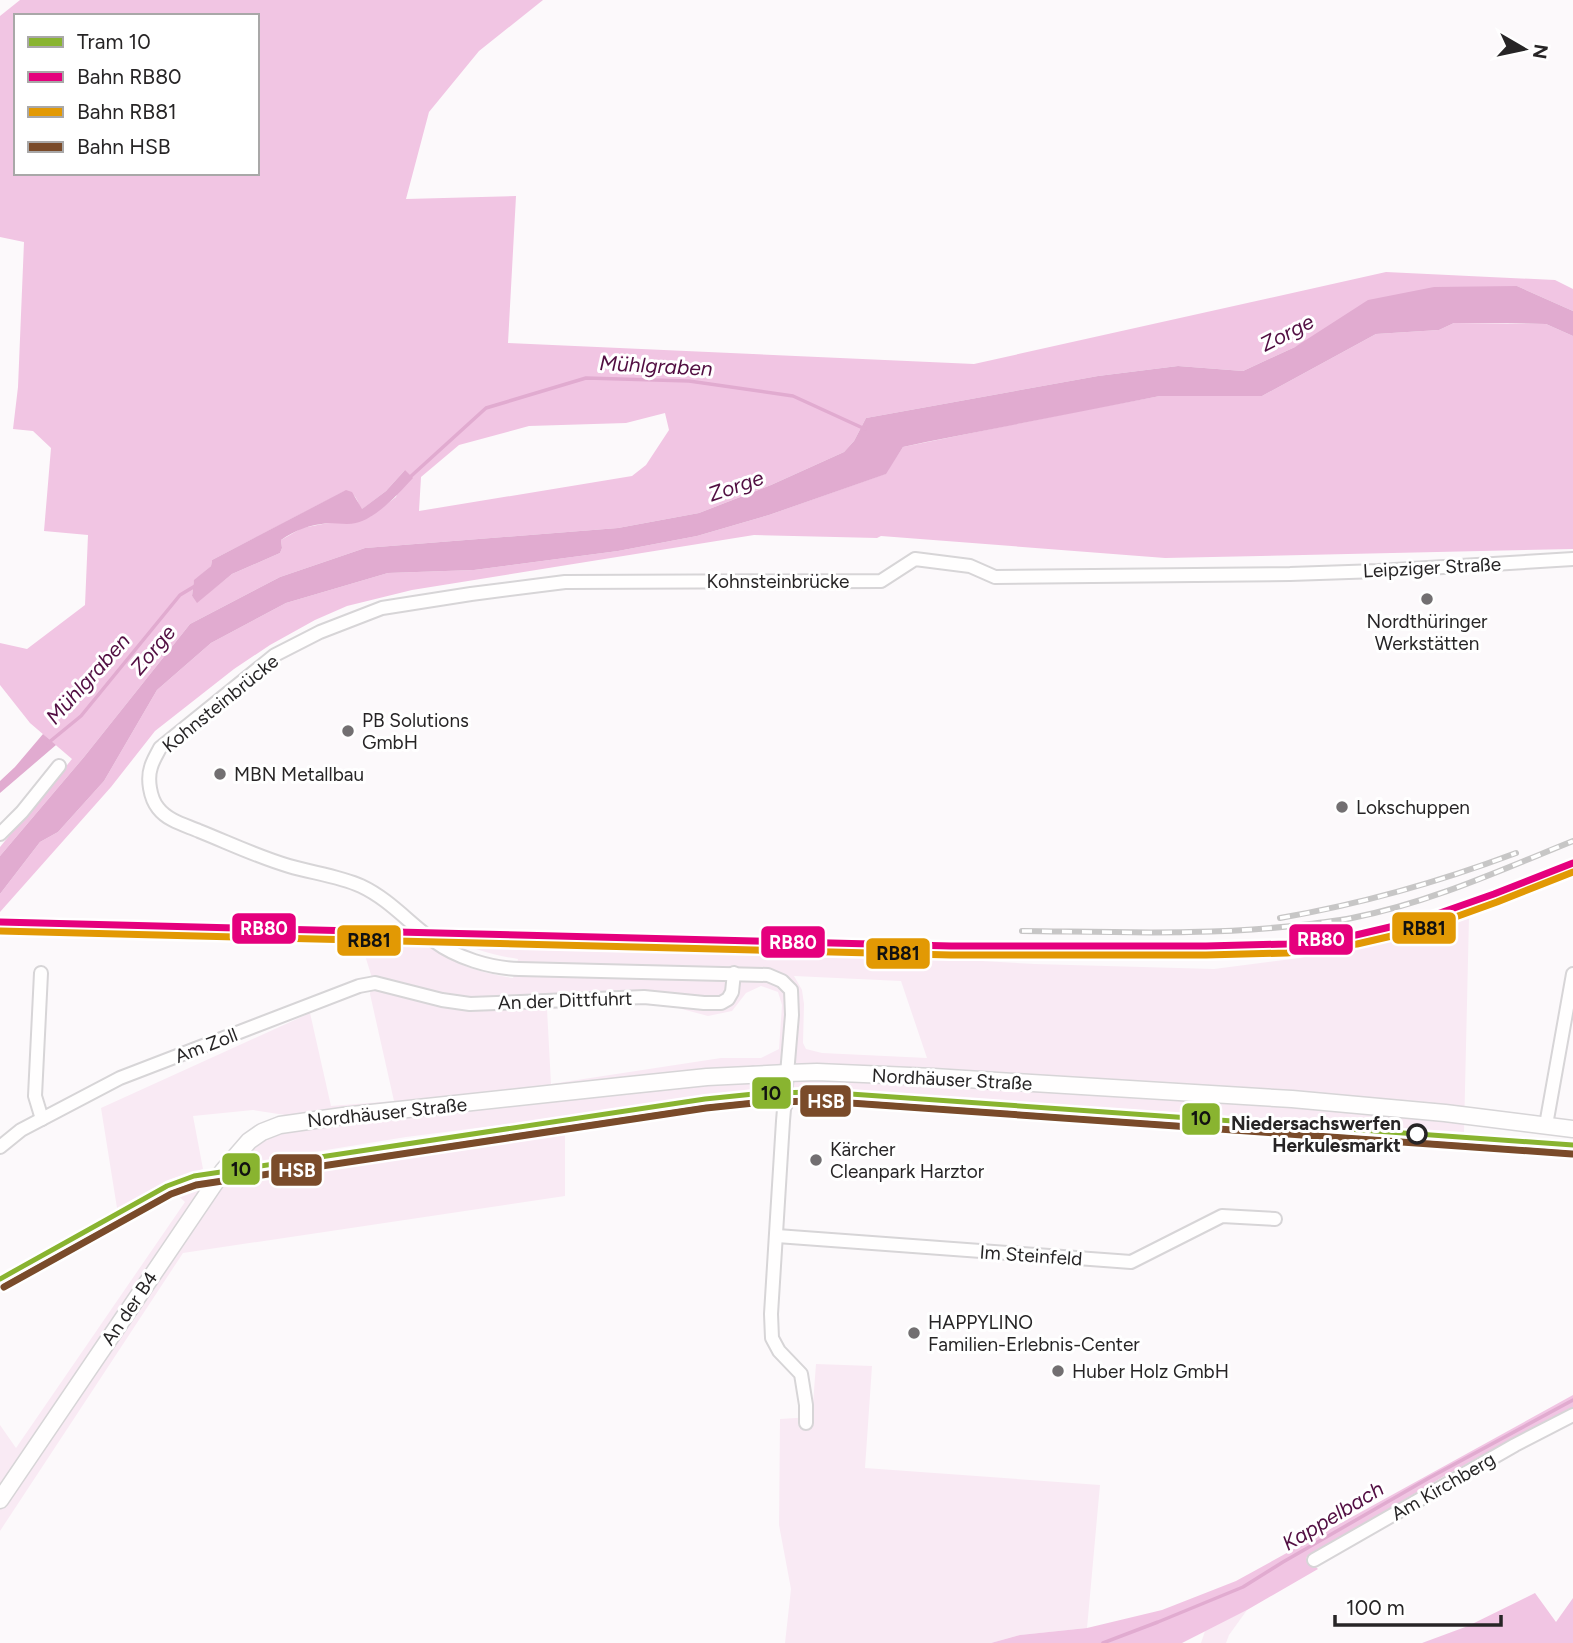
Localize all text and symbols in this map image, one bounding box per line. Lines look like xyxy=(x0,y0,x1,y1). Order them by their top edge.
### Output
legend xyxy=(14,14,259,175)
north arrow xyxy=(1489,14,1559,84)
text: Tram 10 xyxy=(77,29,151,54)
text: N xyxy=(1528,43,1553,61)
text: Bahn RB80 xyxy=(77,64,182,89)
text: Bahn RB81 xyxy=(77,99,177,124)
text: Bahn HSB xyxy=(77,134,171,159)
water label: Zorge xyxy=(1256,308,1318,357)
water label: Mühlgraben xyxy=(599,350,713,381)
water label: Zorge xyxy=(705,464,767,507)
street label: Leipziger Straße xyxy=(1362,552,1502,583)
street label: Kohnsteinbrücke xyxy=(707,570,849,593)
marker: Nordthüringer Werkstätten xyxy=(1419,591,1435,607)
place label: Nordthüringer Werkstätten xyxy=(1366,610,1488,655)
water label: Zorge xyxy=(125,620,181,679)
water label: Mühlgraben xyxy=(40,628,135,729)
street label: Kohnsteinbrücke xyxy=(158,649,283,757)
place label: PB Solutions GmbH xyxy=(362,709,469,754)
marker: PB Solutions GmbH xyxy=(340,723,356,739)
place label: MBN Metallbau xyxy=(234,763,364,786)
marker: MBN Metallbau xyxy=(212,766,228,782)
place label: Lokschuppen xyxy=(1356,796,1470,819)
marker: Lokschuppen xyxy=(1334,799,1350,815)
line badge: RB81 xyxy=(1391,911,1457,945)
line badge: RB80 xyxy=(231,912,297,945)
text: RB80 xyxy=(240,917,288,940)
text: RB81 xyxy=(1402,917,1446,940)
line badge: RB80 xyxy=(1288,923,1354,956)
line badge: RB81 xyxy=(336,924,402,957)
line badge: RB80 xyxy=(760,925,826,959)
text: RB80 xyxy=(1297,928,1345,951)
text: RB81 xyxy=(347,929,391,952)
text: RB80 xyxy=(769,931,817,954)
line badge: RB81 xyxy=(865,937,931,970)
text: RB81 xyxy=(876,942,920,965)
street label: An der Dittfuhrt xyxy=(497,987,633,1014)
street label: Am Zoll xyxy=(172,1023,241,1068)
street label: Nordhäuser Straße xyxy=(871,1064,1033,1095)
line badge: 10 xyxy=(751,1076,792,1110)
text: 10 xyxy=(761,1082,781,1105)
line badge: HSB xyxy=(799,1084,852,1118)
text: HSB xyxy=(807,1090,845,1113)
street label: Nordhäuser Straße xyxy=(306,1093,468,1132)
line badge: 10 xyxy=(1181,1102,1221,1136)
text: 10 xyxy=(1191,1107,1211,1130)
place label: Niedersachswerfen Herkulesmarkt xyxy=(1231,1112,1401,1157)
marker: Niedersachswerfen Herkulesmarkt xyxy=(1407,1124,1427,1144)
place label: Kärcher Cleanpark Harztor xyxy=(830,1138,985,1183)
line badge: 10 xyxy=(221,1152,261,1186)
marker: Kärcher Cleanpark Harztor xyxy=(808,1152,824,1168)
line badge: HSB xyxy=(270,1153,323,1187)
text: 10 xyxy=(231,1158,251,1181)
text: HSB xyxy=(278,1159,316,1182)
street label: Im Steinfeld xyxy=(979,1240,1083,1271)
street label: An der B4 xyxy=(96,1267,163,1350)
place label: HAPPYLINO Familien-Erlebnis-Center xyxy=(928,1311,1140,1356)
marker: HAPPYLINO Familien-Erlebnis-Center xyxy=(906,1325,922,1341)
place label: Huber Holz GmbH xyxy=(1072,1360,1229,1383)
marker: Huber Holz GmbH xyxy=(1050,1363,1066,1379)
street label: Am Kirchberg xyxy=(1387,1447,1499,1525)
water label: Kappelbach xyxy=(1278,1475,1388,1556)
scale bar xyxy=(1335,1584,1501,1628)
text: 100 m xyxy=(1346,1595,1405,1620)

